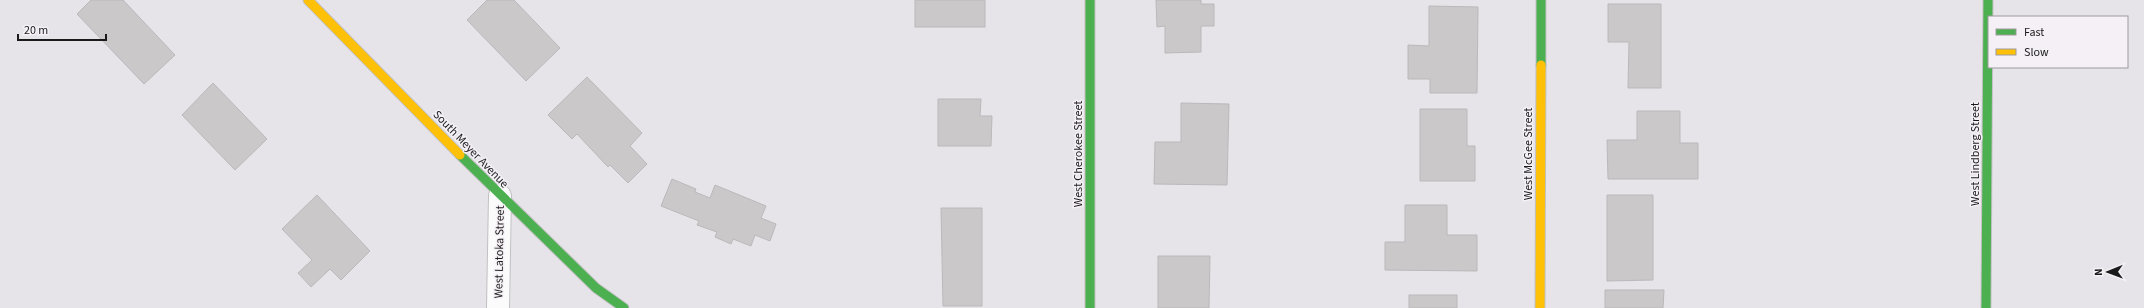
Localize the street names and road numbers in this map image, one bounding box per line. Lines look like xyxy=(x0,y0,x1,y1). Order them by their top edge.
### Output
street label: West Cherokee Street xyxy=(1070,101,1087,207)
street label: West Lindberg Street xyxy=(1967,102,1984,206)
street label: South Meyer Avenue xyxy=(429,107,512,192)
street label: West McGee Street xyxy=(1520,108,1537,200)
street label: West Latoka Street xyxy=(490,205,509,299)

